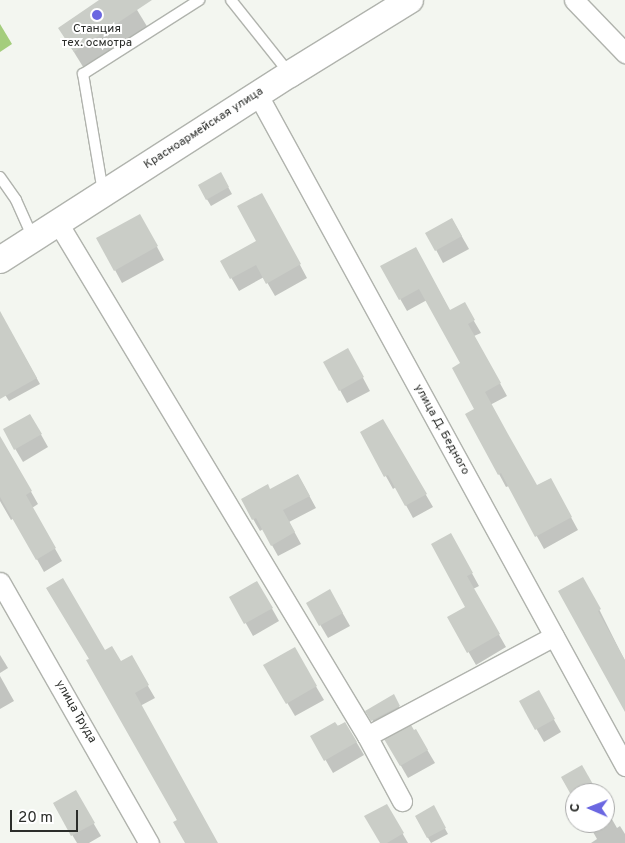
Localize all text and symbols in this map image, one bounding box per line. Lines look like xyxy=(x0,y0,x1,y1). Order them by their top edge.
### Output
marker: Станция тех. осмотра xyxy=(91,9,103,21)
place label: Станция тех. осмотра xyxy=(62,23,132,51)
street label: Красноармейская улица xyxy=(142,85,266,173)
street label: улица Д. Бедного xyxy=(410,382,472,478)
street label: улица Труда xyxy=(51,678,99,746)
north arrow xyxy=(565,783,615,833)
scale bar xyxy=(12,800,80,832)
text: С xyxy=(567,803,584,812)
text: 20 m xyxy=(18,809,53,828)

